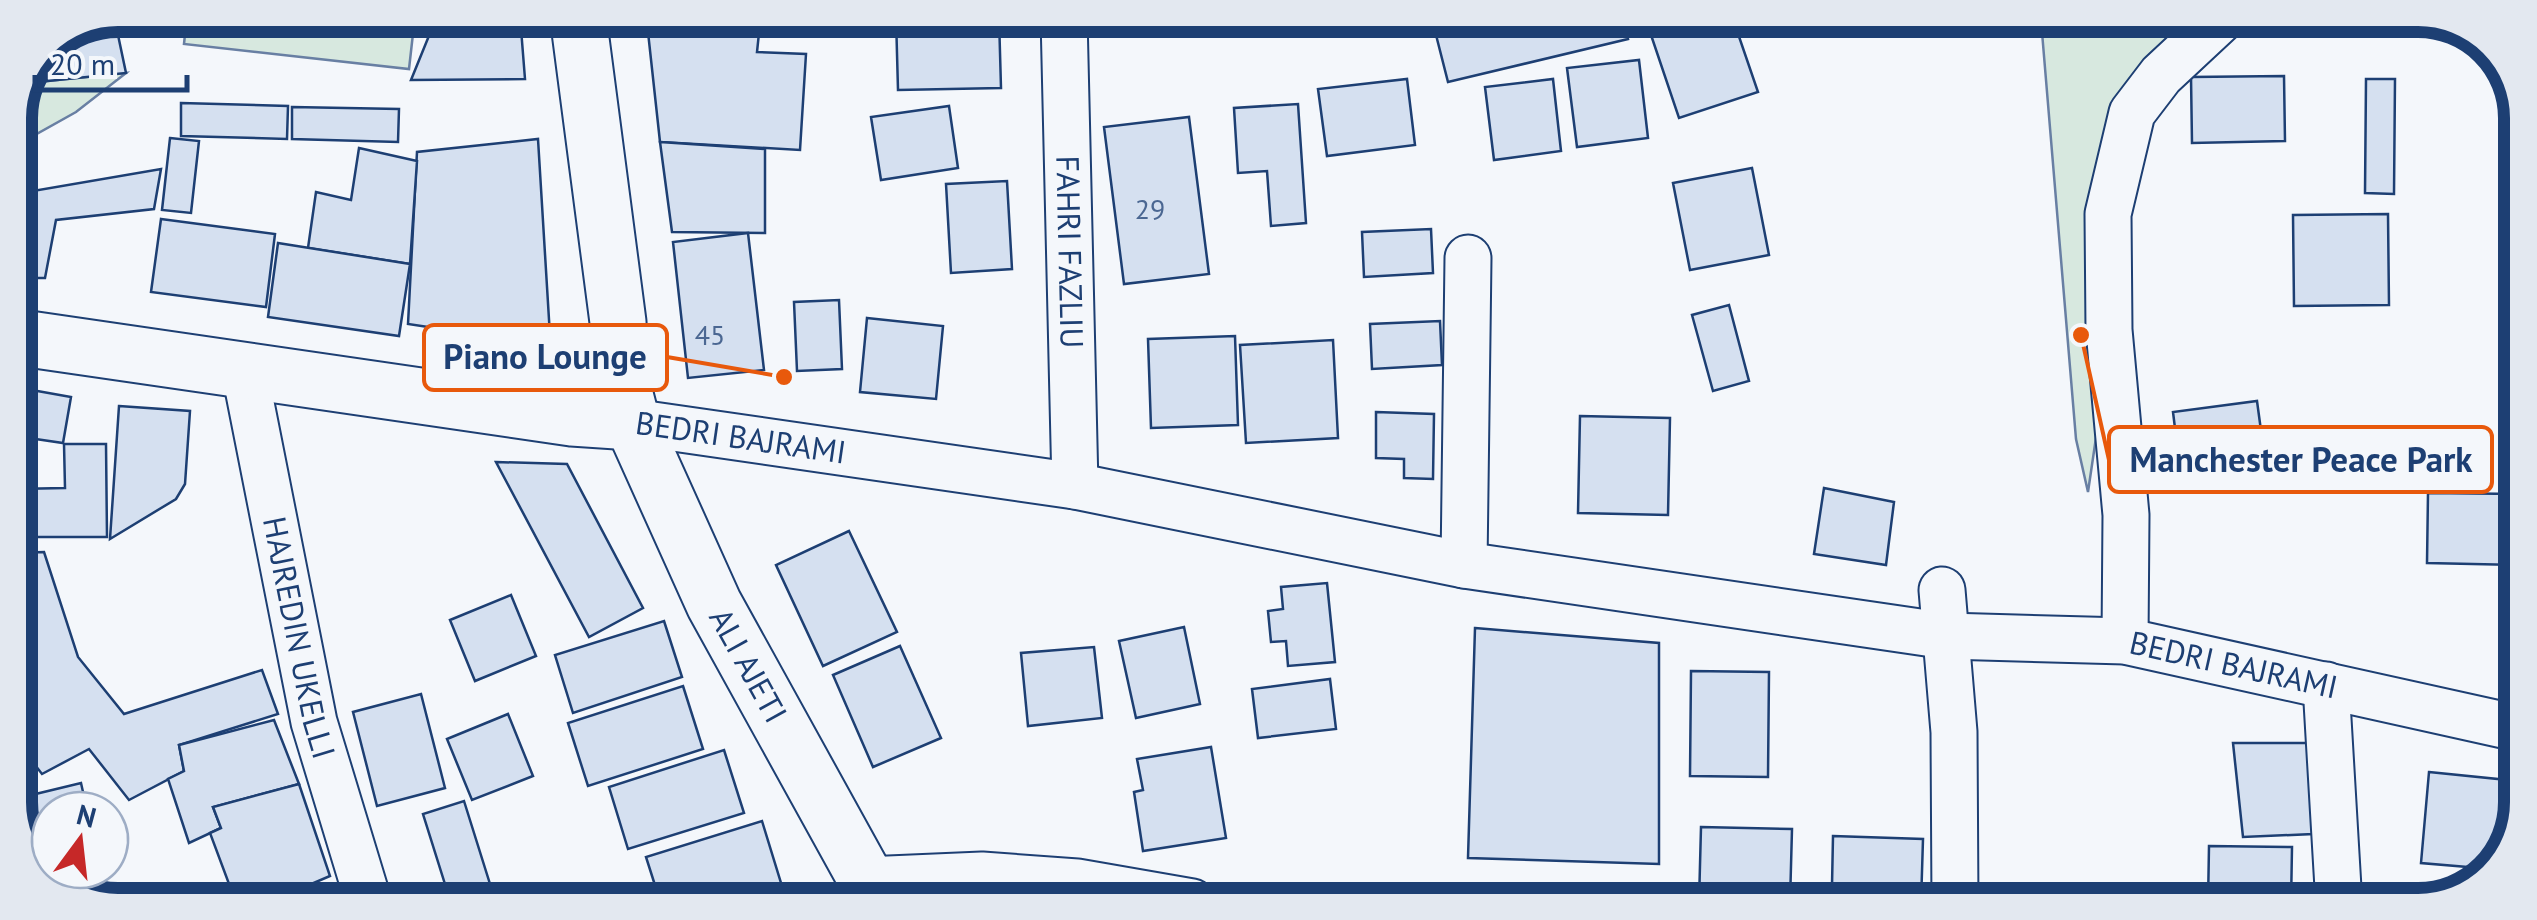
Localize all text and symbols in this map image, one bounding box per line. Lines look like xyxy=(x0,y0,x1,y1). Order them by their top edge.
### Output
scale bar xyxy=(35,30,188,92)
text: 20 m xyxy=(50,44,115,83)
street label: FAHRI FAZLIU xyxy=(1047,155,1094,349)
house number: 29 xyxy=(1135,190,1165,227)
house number: 45 xyxy=(695,316,725,353)
callout: Piano Lounge xyxy=(424,325,667,390)
text: Piano Lounge xyxy=(443,333,647,379)
street label: BEDRI BAJRAMI xyxy=(633,401,849,473)
callout: Manchester Peace Park xyxy=(2109,427,2492,492)
text: Manchester Peace Park xyxy=(2129,436,2473,482)
street label: HAJREDIN UKELLI xyxy=(254,513,346,763)
street label: ALI AJETI xyxy=(700,600,797,730)
street label: BEDRI BAJRAMI xyxy=(2126,621,2342,708)
north arrow xyxy=(30,790,130,890)
text: N xyxy=(73,795,100,836)

